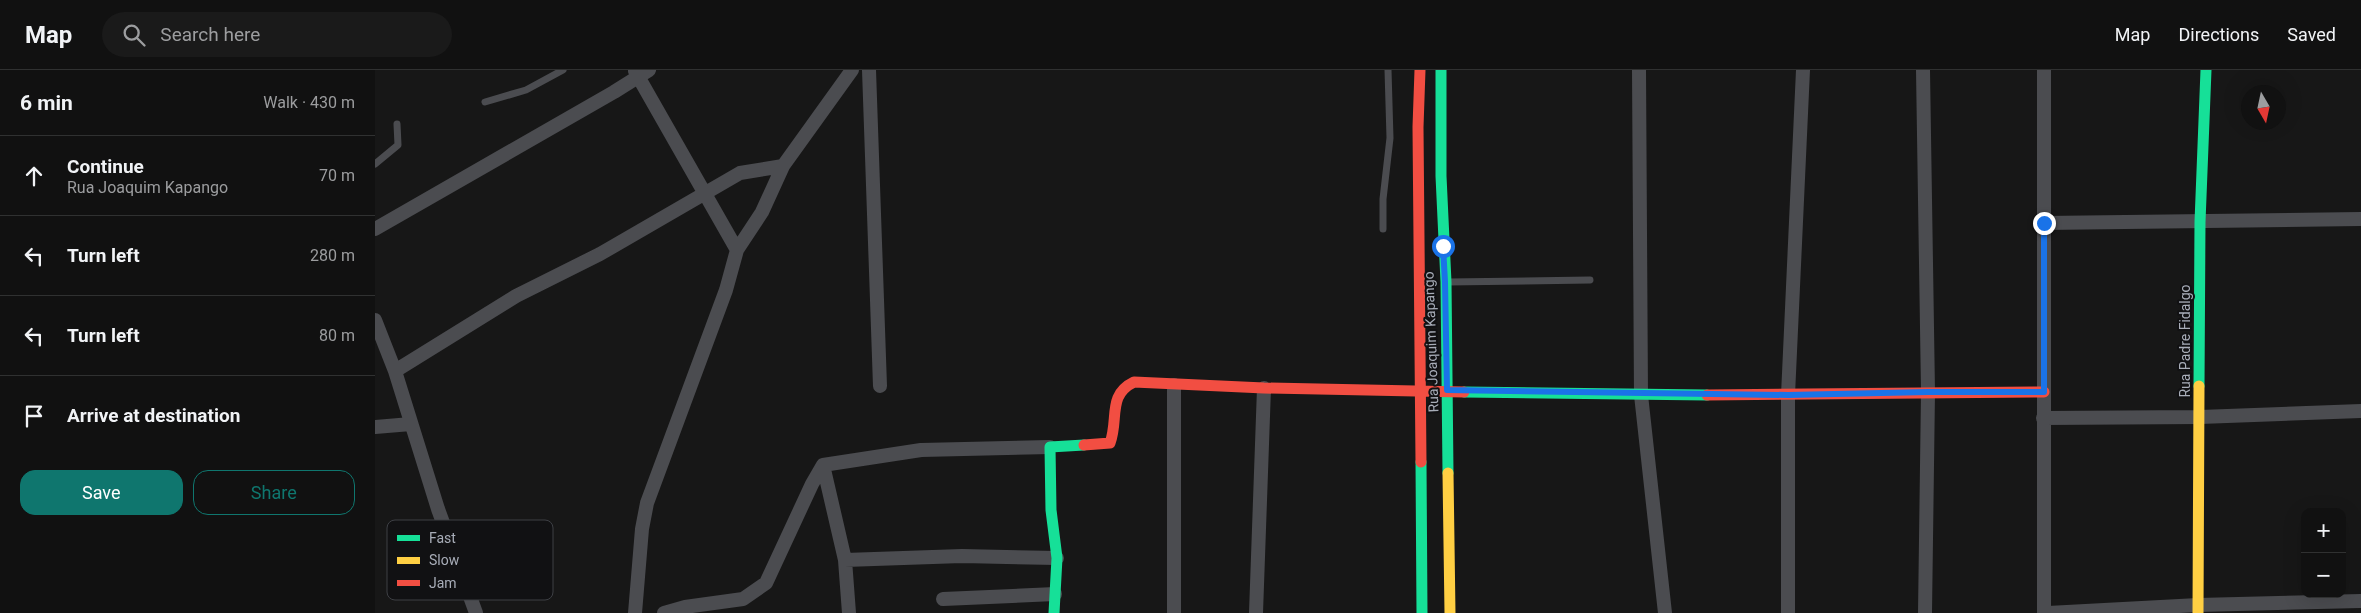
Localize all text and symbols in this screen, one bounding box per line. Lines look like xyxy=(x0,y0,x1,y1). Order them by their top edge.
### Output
search box xyxy=(102,12,452,57)
text: Map xyxy=(25,21,72,49)
icon: search xyxy=(120,21,148,49)
text: Search here xyxy=(160,23,260,46)
text: Map xyxy=(2115,24,2150,45)
text: Directions xyxy=(2178,24,2259,45)
text: Saved xyxy=(2287,24,2336,45)
north arrow xyxy=(2241,85,2286,130)
text: 6 min xyxy=(20,91,73,115)
text: Walk · 430 m xyxy=(263,93,355,112)
text: Continue xyxy=(67,155,144,178)
icon: ahead xyxy=(20,162,48,190)
text: 70 m xyxy=(319,166,355,185)
text: Rua Joaquim Kapango xyxy=(67,178,228,197)
route end xyxy=(2033,212,2056,235)
route start xyxy=(1432,235,1455,258)
icon: left xyxy=(20,242,48,270)
text: Turn left xyxy=(67,244,140,267)
text: 280 m xyxy=(310,246,355,265)
street label: Rua Joaquim Kapango xyxy=(1421,271,1441,413)
street label: Rua Padre Fidalgo xyxy=(2177,284,2193,398)
icon: left xyxy=(20,322,48,350)
text: Turn left xyxy=(67,324,140,347)
text: 80 m xyxy=(319,326,355,345)
icon: arrive xyxy=(20,402,48,430)
text: Arrive at destination xyxy=(67,404,240,427)
button: Save xyxy=(20,470,183,515)
button: Share xyxy=(193,470,355,515)
map controls xyxy=(2301,508,2346,598)
button: + xyxy=(2301,508,2346,553)
legend xyxy=(387,520,553,600)
text: Fast xyxy=(429,530,456,546)
text: Slow xyxy=(429,552,460,568)
button: − xyxy=(2301,553,2346,598)
text: Jam xyxy=(429,575,457,591)

